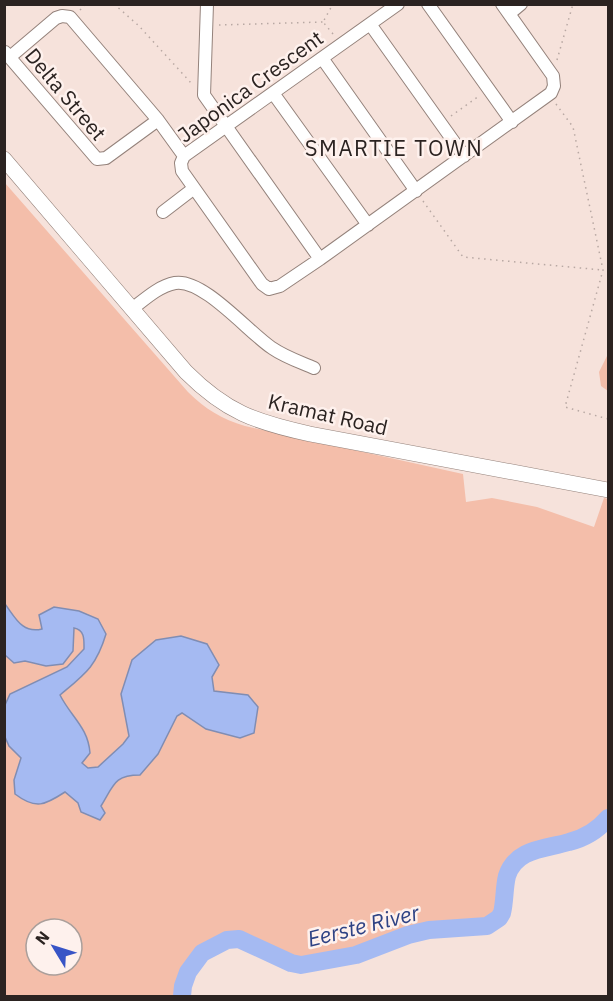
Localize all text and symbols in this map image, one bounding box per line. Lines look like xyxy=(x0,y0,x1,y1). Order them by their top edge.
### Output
street label: Japonica Crescent xyxy=(172,24,328,148)
street label: Delta Street xyxy=(19,42,113,146)
district label: SMARTIE TOWN xyxy=(305,133,483,162)
street label: Kramat Road xyxy=(265,387,391,441)
water label: Eerste River xyxy=(304,897,423,953)
north arrow xyxy=(24,917,84,977)
text: N xyxy=(31,927,54,948)

